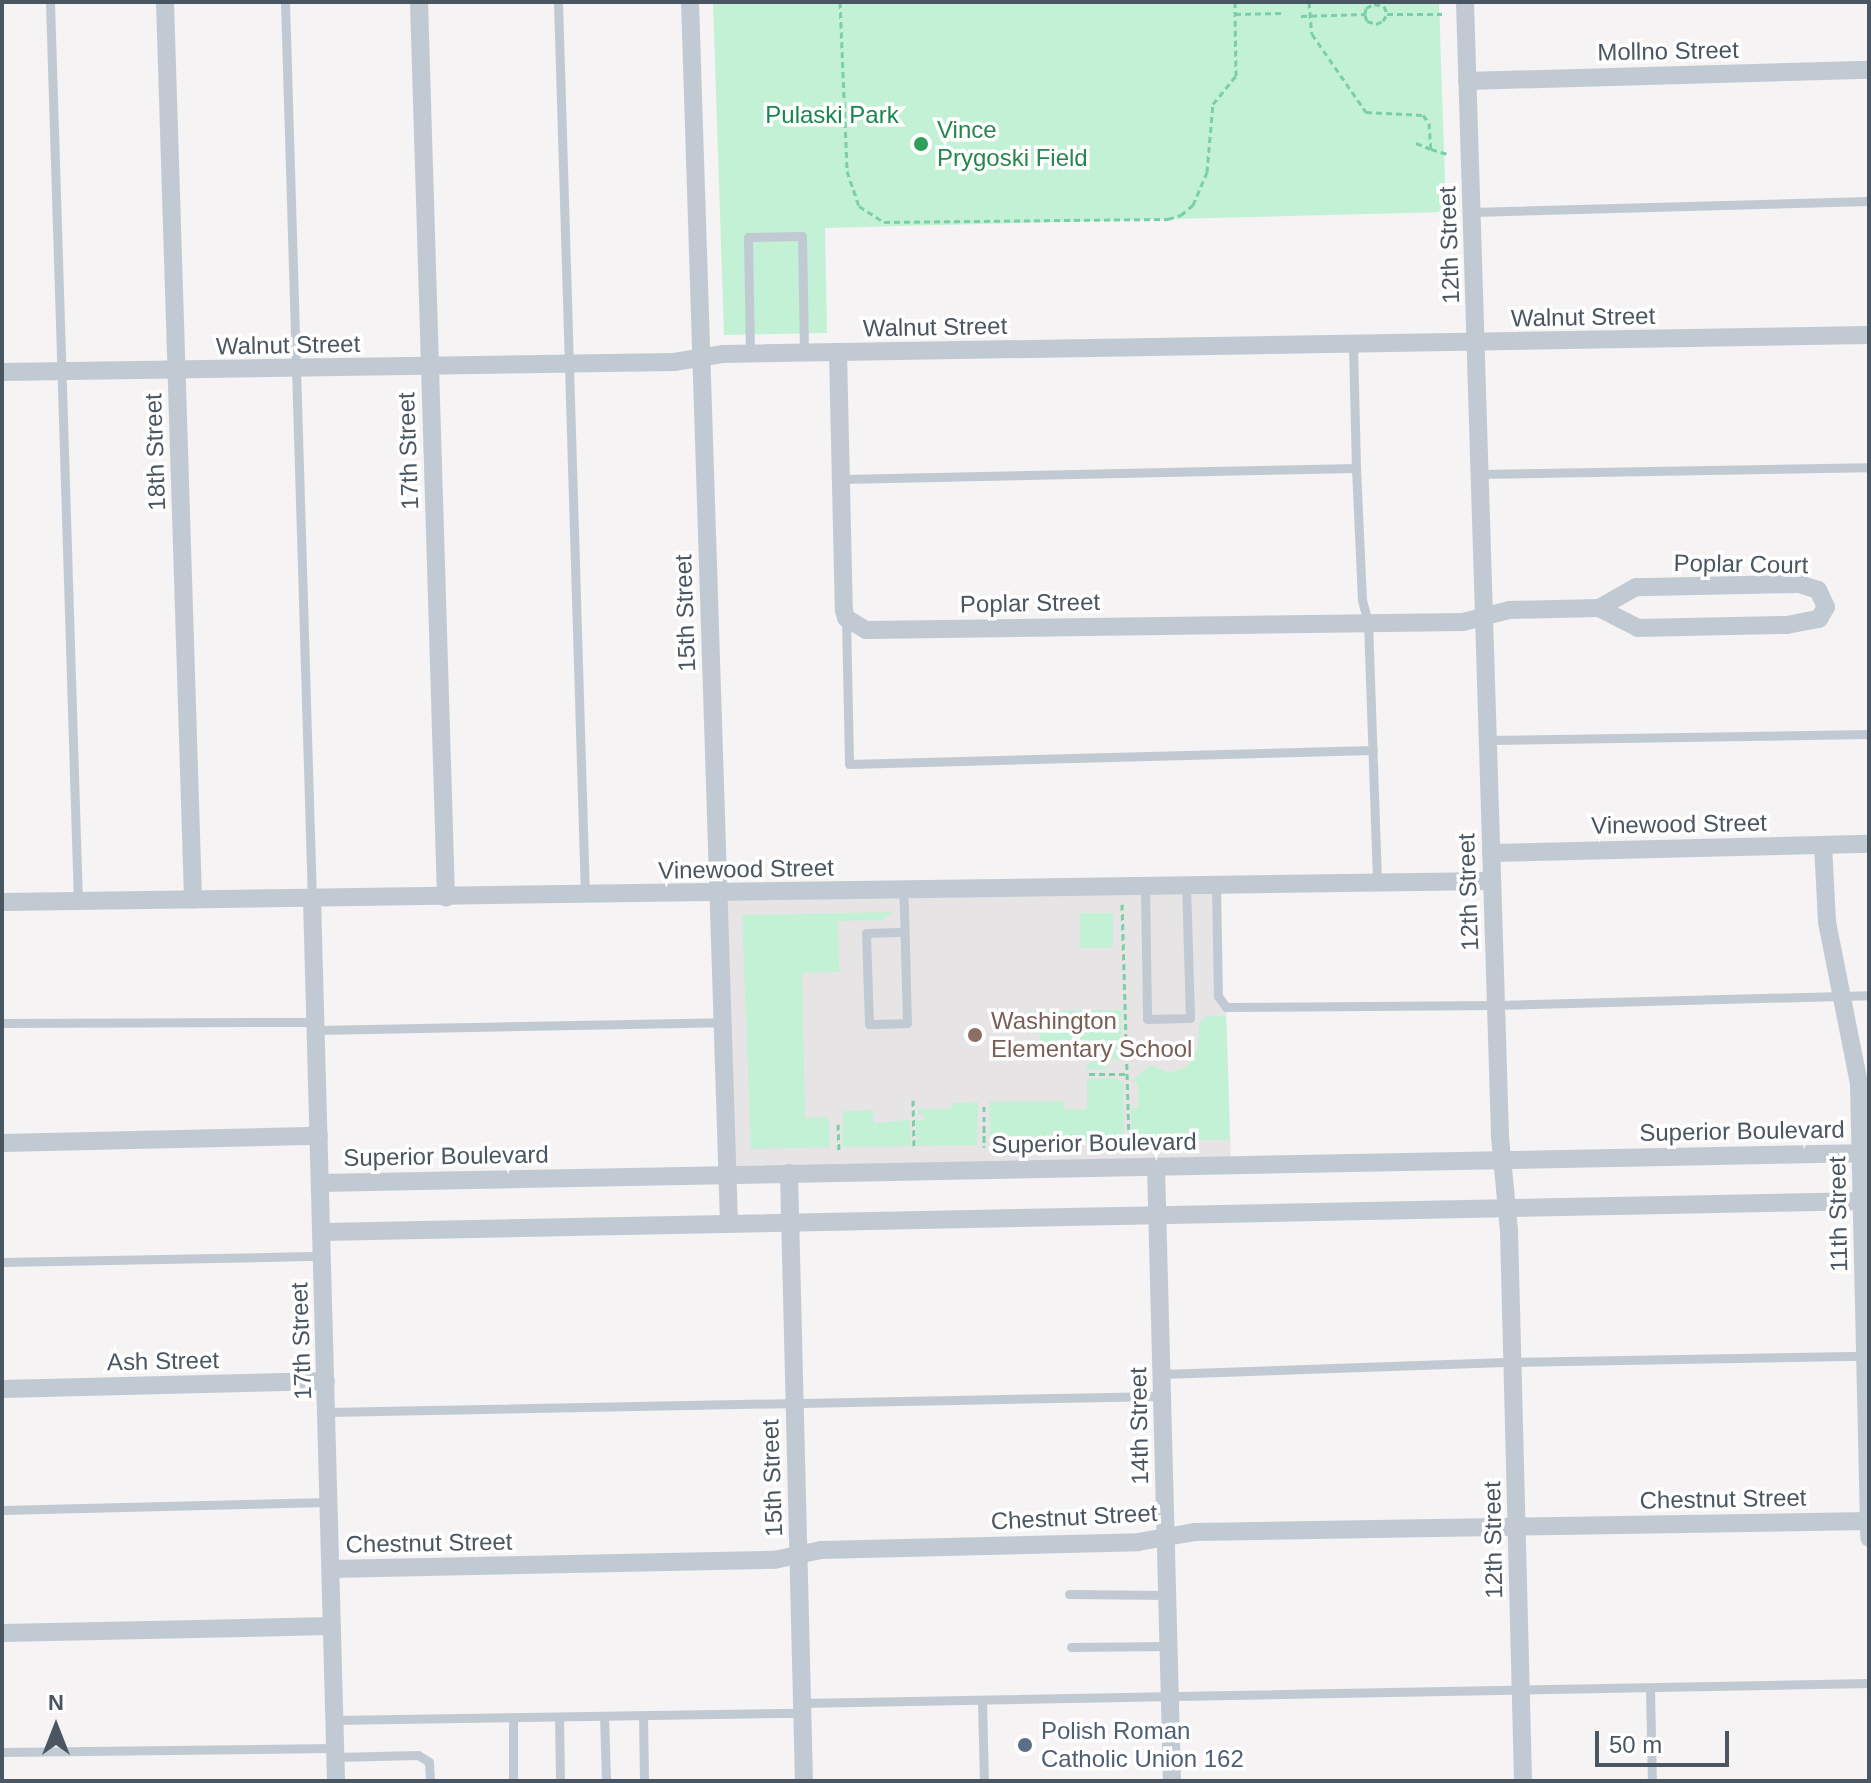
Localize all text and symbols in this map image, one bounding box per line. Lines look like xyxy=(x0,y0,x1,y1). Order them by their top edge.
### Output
street label: Mollno Street xyxy=(1597,35,1739,67)
park label: Pulaski Park xyxy=(765,101,899,129)
place label: Vince Prygoski Field xyxy=(937,116,1088,172)
marker: Vince Prygoski Field xyxy=(912,135,930,153)
street label: 12th Street xyxy=(1433,186,1465,304)
street label: Walnut Street xyxy=(1511,301,1655,333)
street label: Walnut Street xyxy=(863,311,1007,343)
street label: Walnut Street xyxy=(216,329,360,361)
street label: 17th Street xyxy=(392,392,424,510)
street label: 18th Street xyxy=(139,393,171,511)
street label: Poplar Court xyxy=(1673,548,1809,580)
street label: 15th Street xyxy=(669,554,701,672)
street label: Poplar Street xyxy=(960,587,1100,619)
street label: Vinewood Street xyxy=(1591,808,1767,840)
street label: 12th Street xyxy=(1452,833,1484,951)
street label: Vinewood Street xyxy=(658,853,834,885)
place label: Washington Elementary School xyxy=(991,1007,1192,1063)
marker: Washington Elementary School xyxy=(966,1026,984,1044)
street label: Superior Boulevard xyxy=(1639,1115,1845,1147)
street label: Superior Boulevard xyxy=(991,1127,1197,1159)
street label: Superior Boulevard xyxy=(343,1140,549,1172)
street label: 11th Street xyxy=(1823,1156,1853,1272)
street label: 17th Street xyxy=(285,1282,317,1400)
street label: Ash Street xyxy=(107,1346,219,1376)
street label: 14th Street xyxy=(1124,1367,1154,1485)
street label: 15th Street xyxy=(756,1419,788,1537)
street label: 12th Street xyxy=(1478,1481,1508,1599)
street label: Chestnut Street xyxy=(1639,1483,1807,1515)
street label: Chestnut Street xyxy=(990,1498,1158,1536)
street label: Chestnut Street xyxy=(345,1527,513,1559)
north arrow xyxy=(16,1687,96,1767)
text: N xyxy=(48,1690,64,1715)
scale bar xyxy=(1599,1715,1733,1765)
place label: Polish Roman Catholic Union 162 xyxy=(1041,1717,1244,1773)
text: 50 m xyxy=(1609,1731,1662,1758)
marker: Polish Roman Catholic Union 162 xyxy=(1016,1736,1034,1754)

